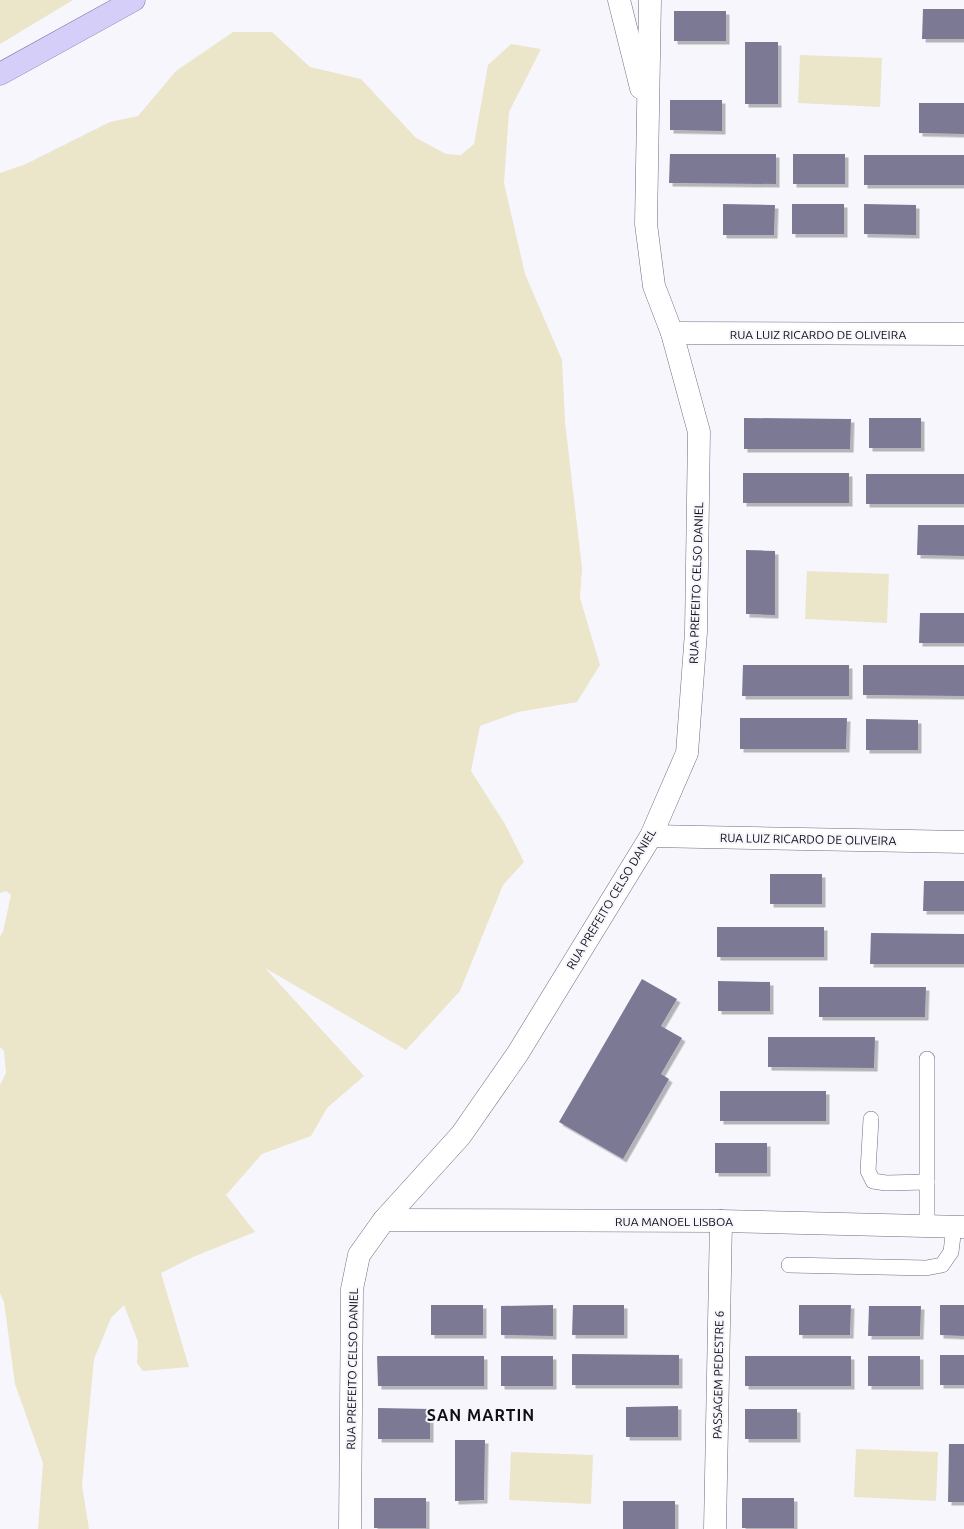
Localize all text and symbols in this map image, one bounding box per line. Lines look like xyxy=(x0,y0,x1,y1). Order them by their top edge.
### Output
street label: RUA LUIZ RICARDO DE OLIVEIRA xyxy=(730,328,906,341)
street label: RUA PREFEITO CELSO DANIEL xyxy=(687,502,705,664)
street label: RUA PREFEITO CELSO DANIEL xyxy=(564,826,658,972)
street label: RUA LUIZ RICARDO DE OLIVEIRA xyxy=(720,831,897,847)
street label: RUA MANOEL LISBOA xyxy=(615,1215,733,1228)
street label: RUA PREFEITO CELSO DANIEL xyxy=(344,1288,360,1450)
street label: PASSAGEM PEDESTRE 6 xyxy=(710,1310,726,1439)
district label: SAN MARTIN xyxy=(427,1406,535,1424)

